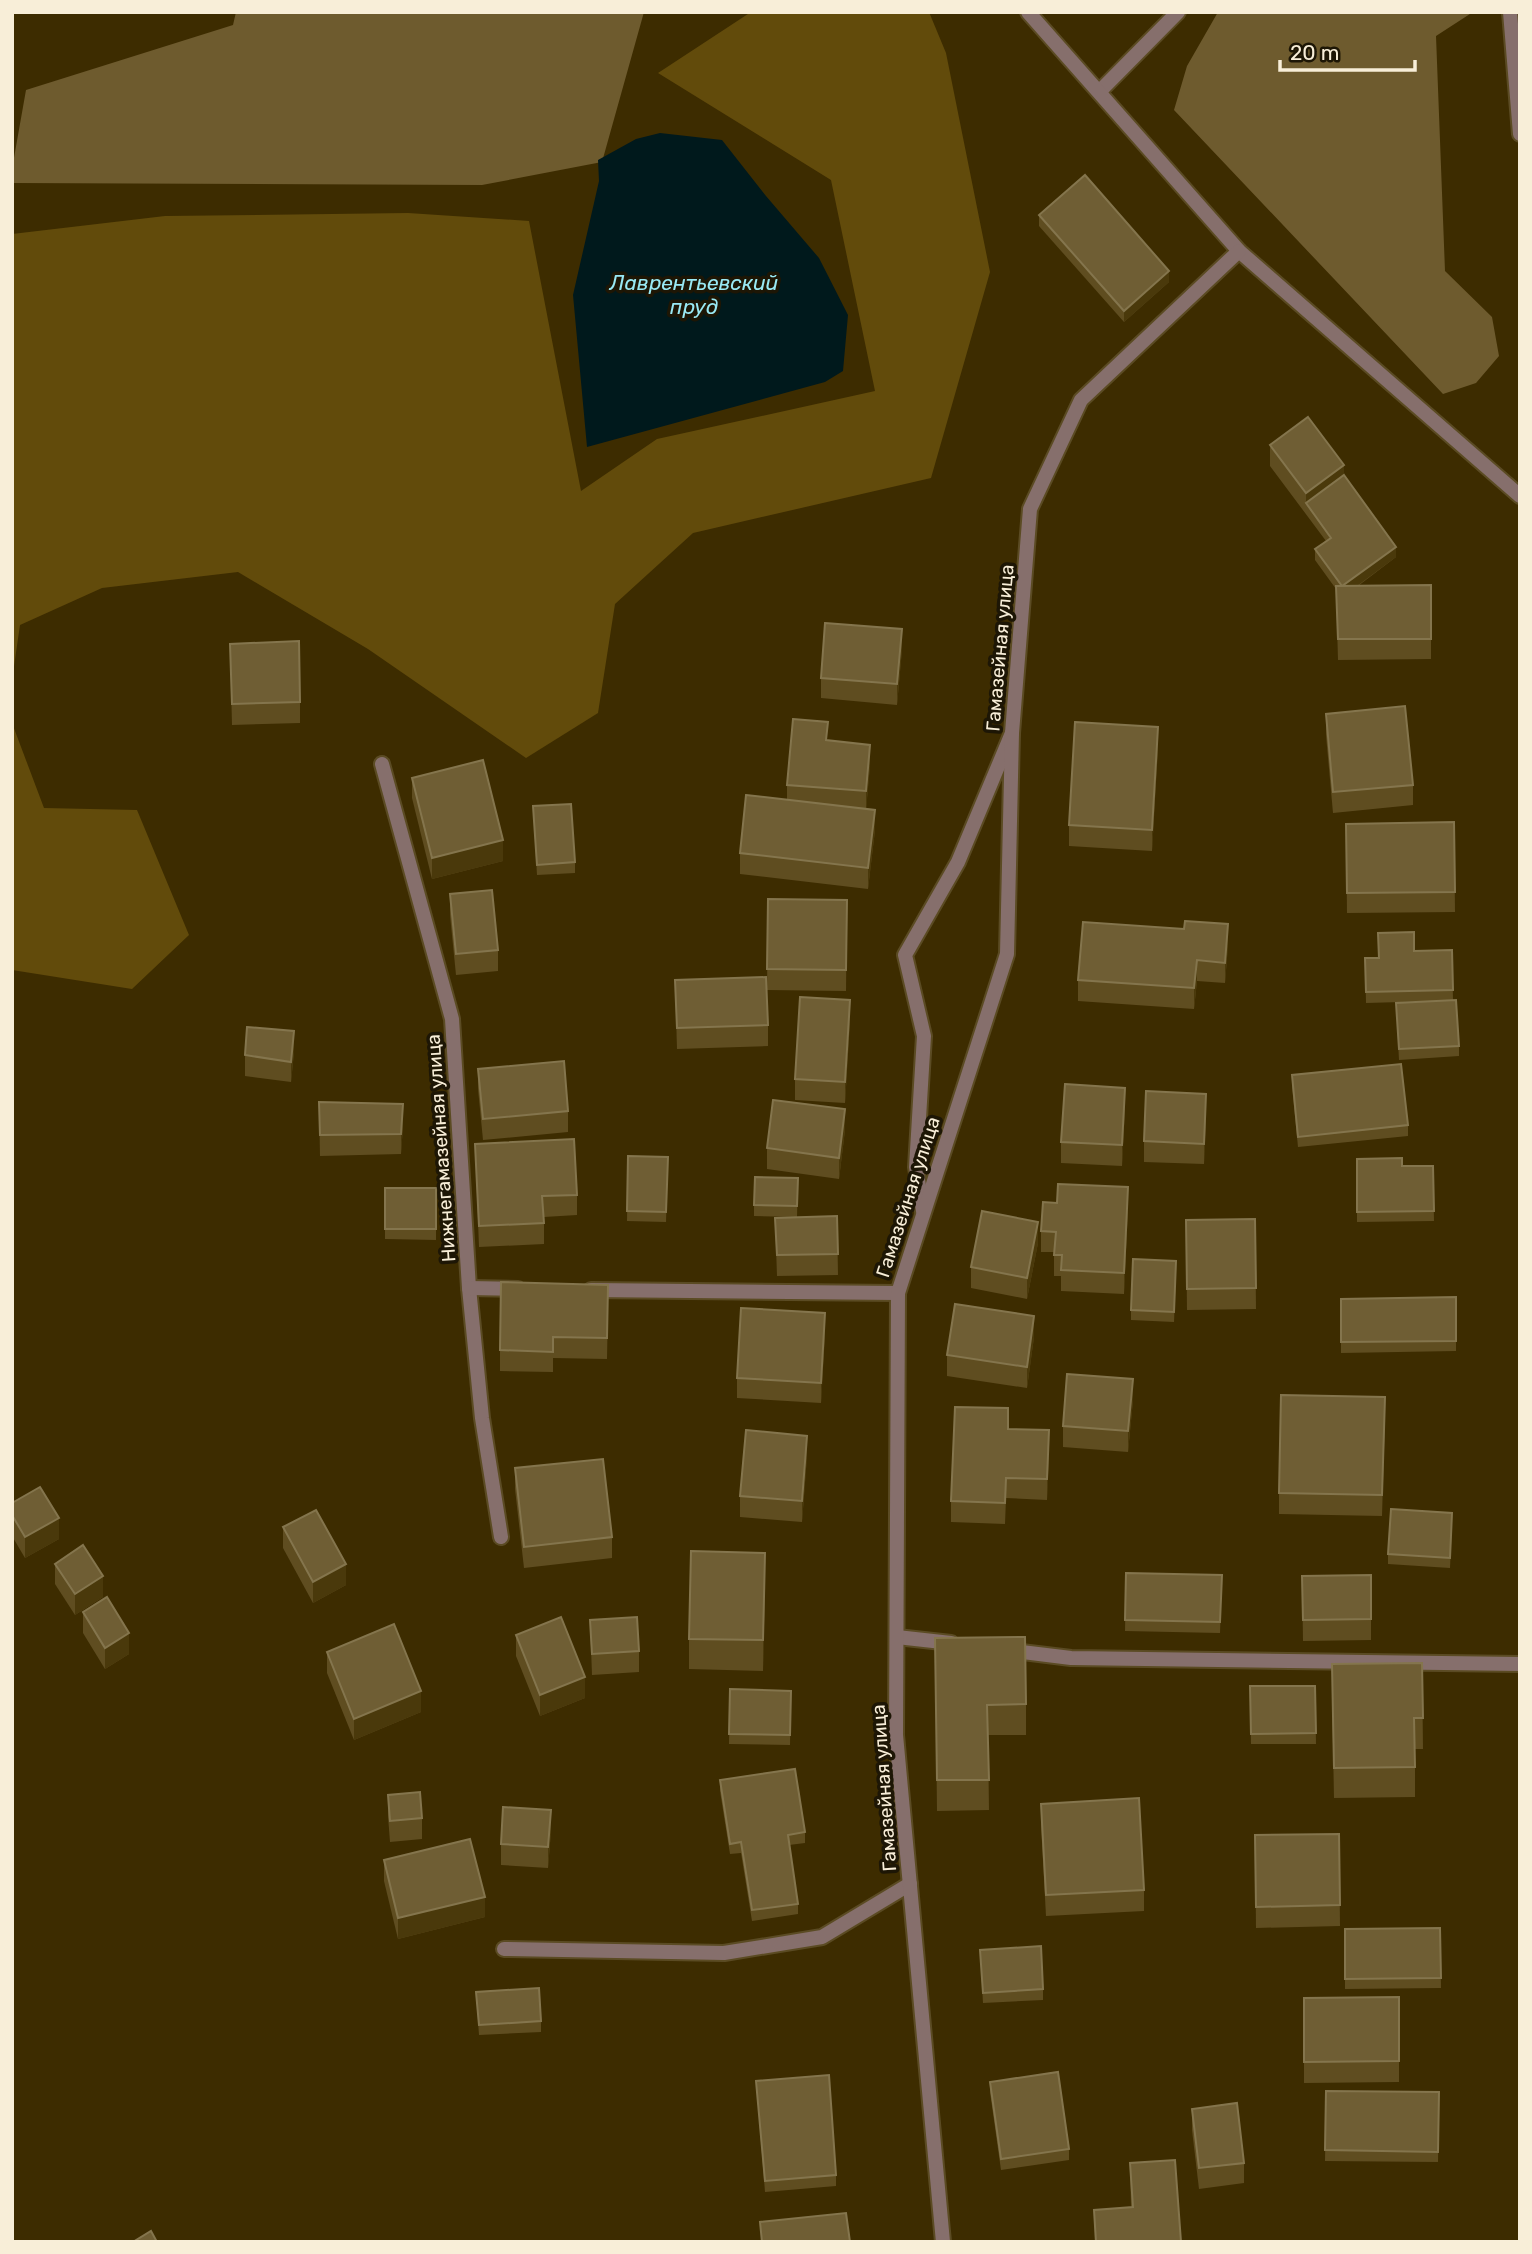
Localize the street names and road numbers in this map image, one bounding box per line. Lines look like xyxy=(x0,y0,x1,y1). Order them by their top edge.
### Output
street label: Гамазейная улица xyxy=(981,564,1019,732)
street label: Нижнегамазейная улица xyxy=(422,1033,460,1263)
street label: Гамазейная улица xyxy=(871,1114,945,1280)
street label: Гамазейная улица xyxy=(867,1704,901,1872)

